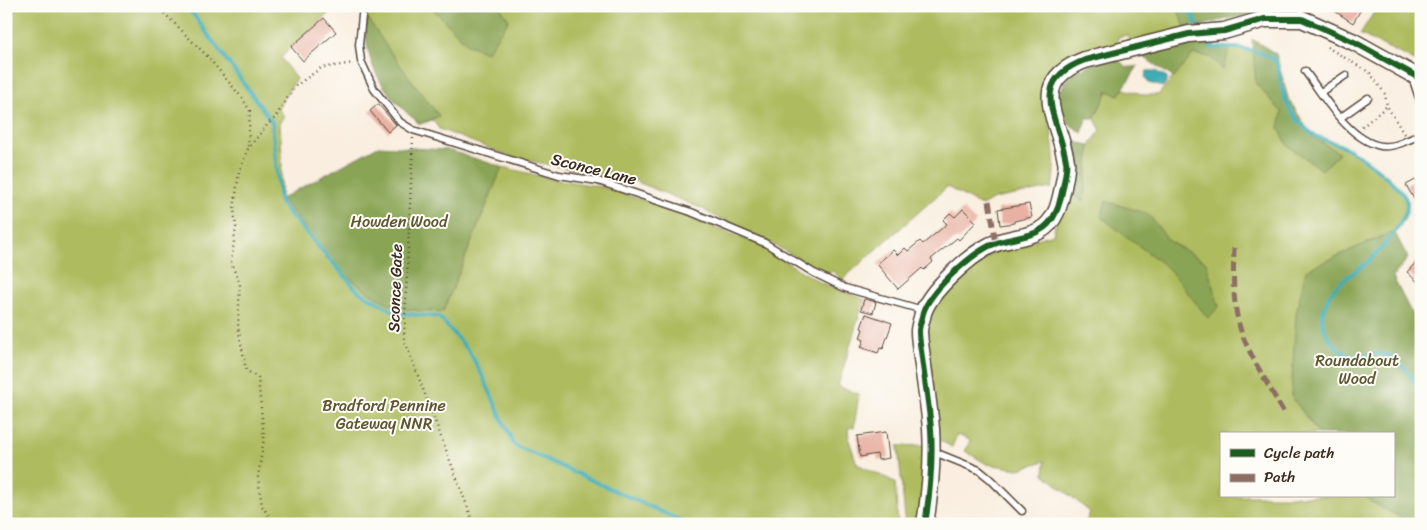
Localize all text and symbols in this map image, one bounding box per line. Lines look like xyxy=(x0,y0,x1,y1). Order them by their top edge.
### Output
street label: Sconce Lane xyxy=(548,144,640,194)
park label: Howden Wood xyxy=(351,207,449,236)
street label: Sconce Gate xyxy=(379,243,411,333)
park label: Roundabout Wood xyxy=(1315,346,1399,393)
park label: Bradford Pennine Gateway NNR xyxy=(322,391,446,438)
legend xyxy=(1220,432,1394,498)
text: Cycle path xyxy=(1264,440,1335,466)
text: Path xyxy=(1264,464,1295,490)

